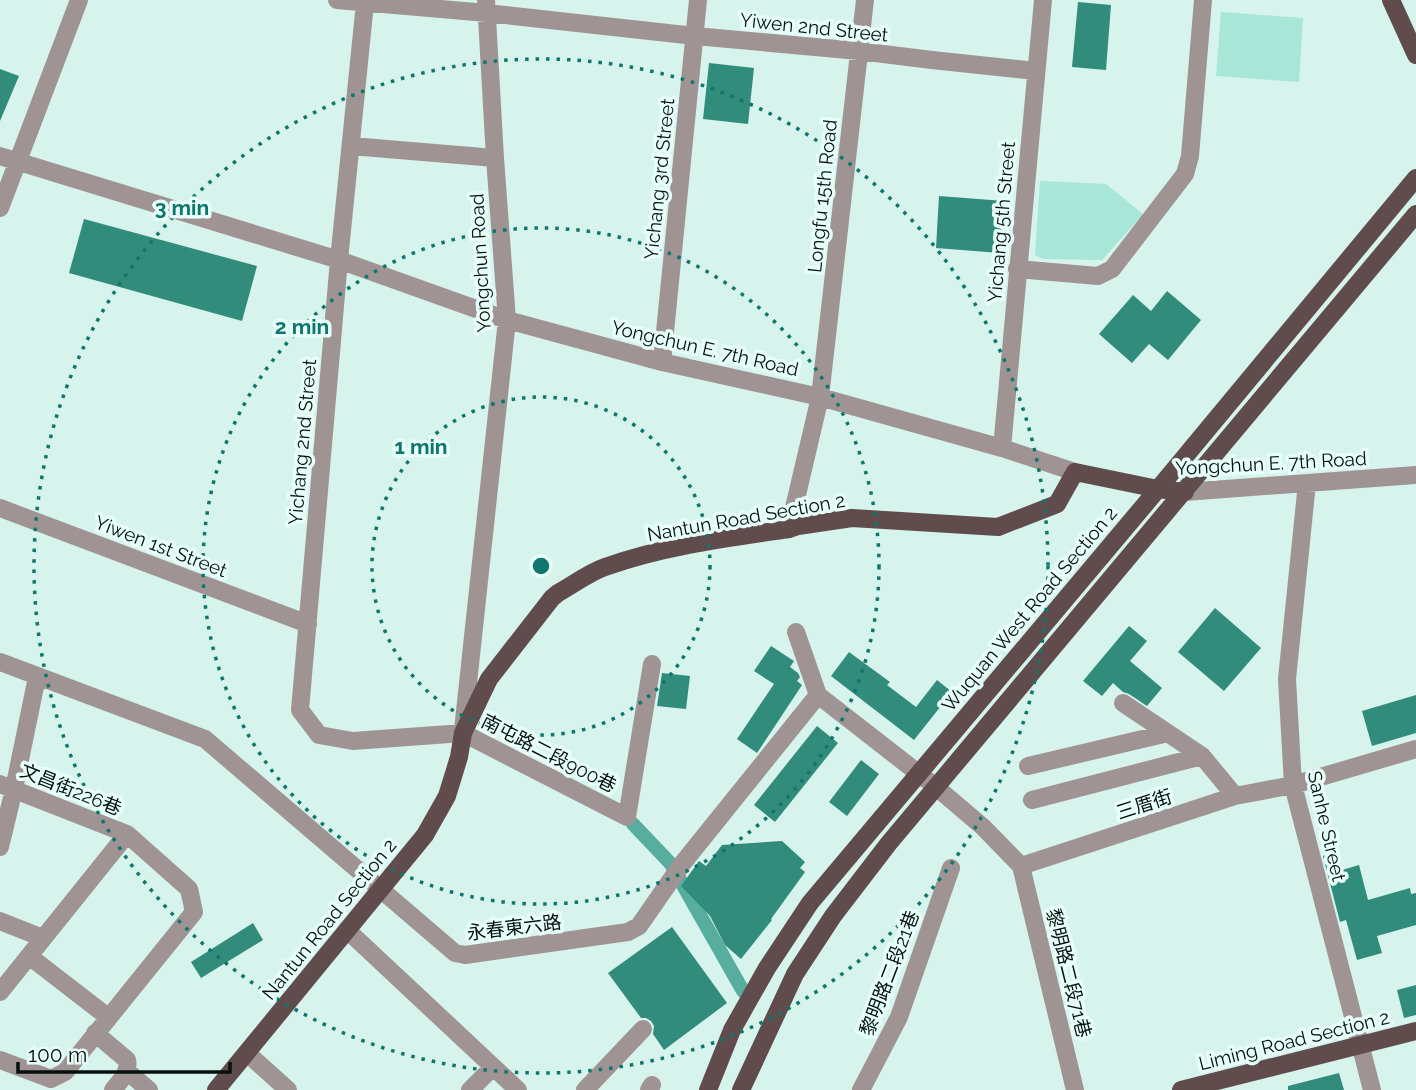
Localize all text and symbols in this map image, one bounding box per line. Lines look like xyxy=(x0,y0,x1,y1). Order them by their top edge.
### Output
street label: Yiwen 2nd Street xyxy=(739,8,890,46)
street label: Yichang 3rd Street xyxy=(640,97,678,261)
street label: Longfu 15th Road xyxy=(803,118,841,274)
street label: Yichang 5th Street xyxy=(983,140,1019,303)
street label: Yongchun Road xyxy=(465,193,495,333)
text: 3 min xyxy=(155,195,209,220)
text: 2 min xyxy=(275,314,329,339)
street label: Yongchun E. 7th Road xyxy=(609,316,801,380)
street label: Yichang 2nd Street xyxy=(284,358,320,526)
text: 1 min xyxy=(394,434,448,459)
street label: Yongchun E. 7th Road xyxy=(1175,447,1367,479)
street label: Nantun Road Section 2 xyxy=(645,489,847,545)
street label: Wuquan West Road Section 2 xyxy=(937,502,1121,716)
street label: Yiwen 1st Street xyxy=(92,511,231,582)
centre of rings xyxy=(529,554,553,578)
street label: 南屯路二段900巷 xyxy=(478,710,620,796)
street label: 文昌街226巷 xyxy=(17,759,125,819)
street label: Sanhe Street xyxy=(1304,769,1351,884)
street label: 三厝街 xyxy=(1113,785,1175,823)
street label: Nantun Road Section 2 xyxy=(257,834,401,1004)
street label: 黎明路二段71巷 xyxy=(1042,906,1096,1040)
street label: 黎明路二段21巷 xyxy=(855,907,923,1039)
street label: 永春東六路 xyxy=(466,910,562,944)
street label: Liming Road Section 2 xyxy=(1196,1006,1392,1074)
scale bar xyxy=(18,1030,229,1074)
text: 100 m xyxy=(28,1042,87,1067)

